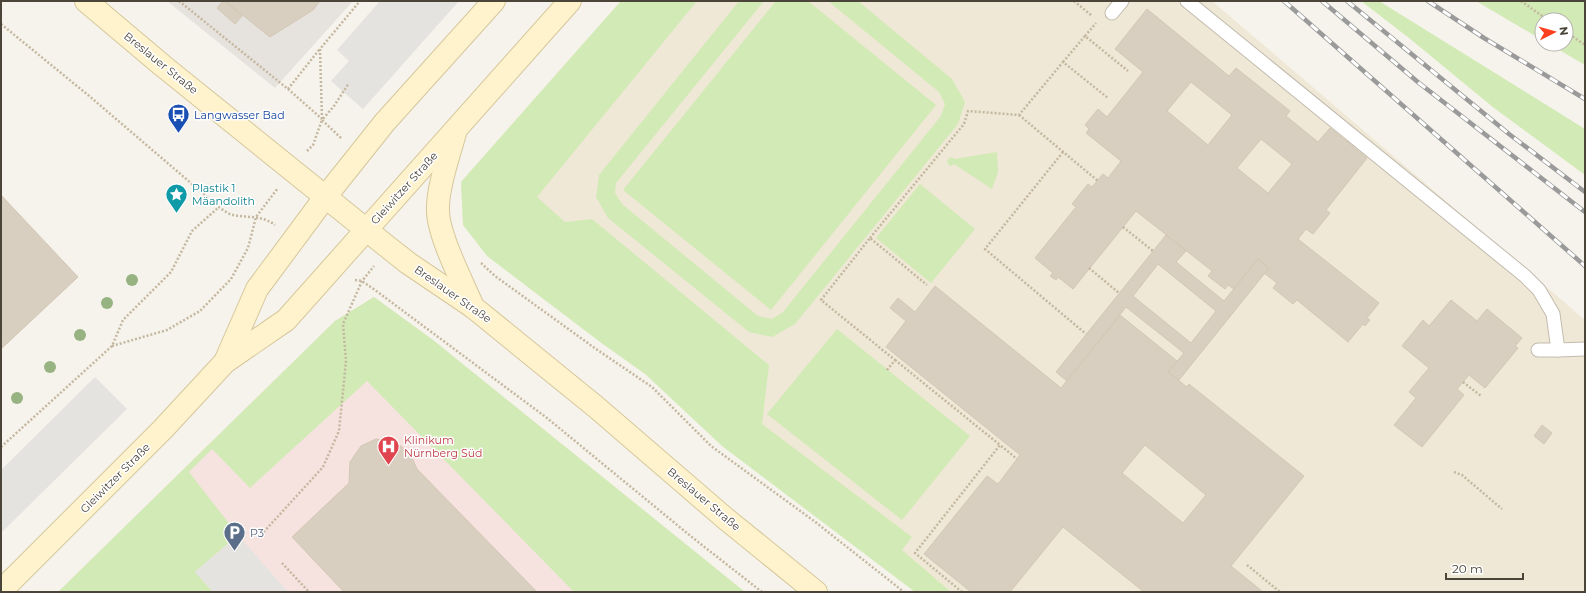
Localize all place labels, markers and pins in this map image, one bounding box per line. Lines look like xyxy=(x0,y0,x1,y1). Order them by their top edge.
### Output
bus stop icon: Langwasser Bad xyxy=(165,102,191,135)
place label: Langwasser Bad xyxy=(194,108,285,122)
place icon: Plastik 1 Mäandolith xyxy=(163,181,189,214)
place label: Plastik 1 Mäandolith xyxy=(192,181,255,208)
hospital icon: Klinikum Nürnberg Süd xyxy=(375,433,401,466)
place label: Klinikum Nürnberg Süd xyxy=(404,433,483,460)
parking icon: P3 xyxy=(222,520,248,553)
place label: P3 xyxy=(250,526,264,540)

